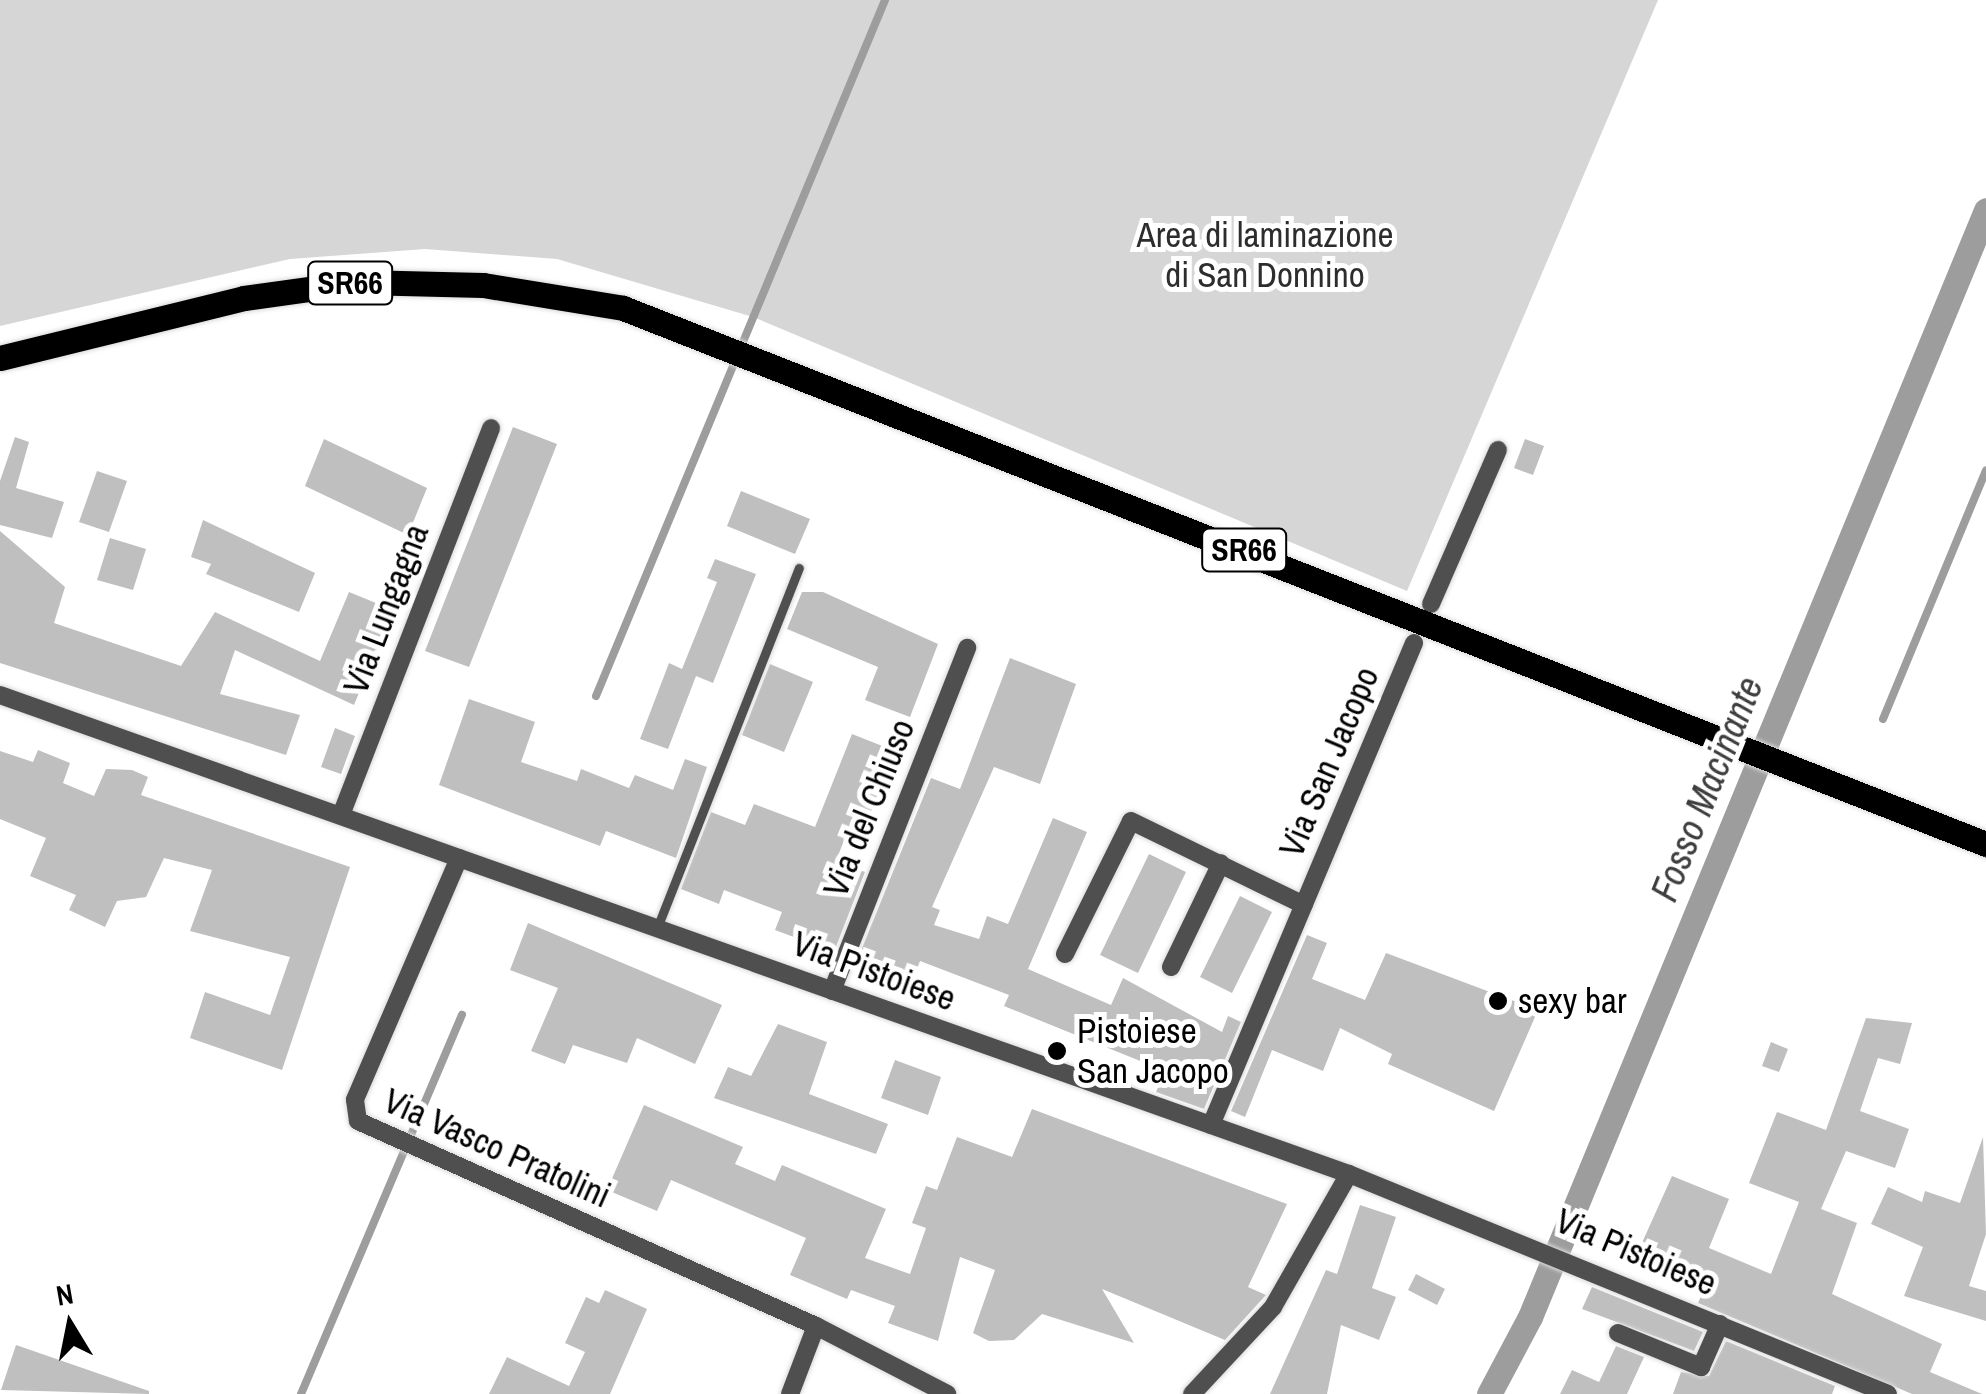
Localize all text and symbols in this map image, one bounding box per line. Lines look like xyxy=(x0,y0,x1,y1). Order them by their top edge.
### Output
park label: Area di laminazione di San Donnino xyxy=(1137,214,1393,296)
road number: SR66 xyxy=(305,256,395,310)
street label: Via Lungagna xyxy=(334,518,438,700)
road number: SR66 xyxy=(1199,523,1289,577)
street label: Via San Jacopo xyxy=(1270,661,1388,863)
water label: Fosso Macinante xyxy=(1641,670,1773,908)
street label: Via del Chiuso xyxy=(814,713,924,903)
street label: Via Pistoiese xyxy=(787,922,961,1020)
place label: sexy bar xyxy=(1518,980,1626,1022)
marker: sexy bar xyxy=(1487,990,1509,1012)
place label: Pistoiese San Jacopo xyxy=(1077,1010,1229,1092)
marker: Pistoiese San Jacopo xyxy=(1046,1040,1068,1062)
street label: Via Vasco Pratolini xyxy=(377,1079,617,1217)
street label: Via Pistoiese xyxy=(1549,1199,1723,1305)
north arrow xyxy=(20,1274,120,1374)
text: N xyxy=(53,1274,76,1315)

